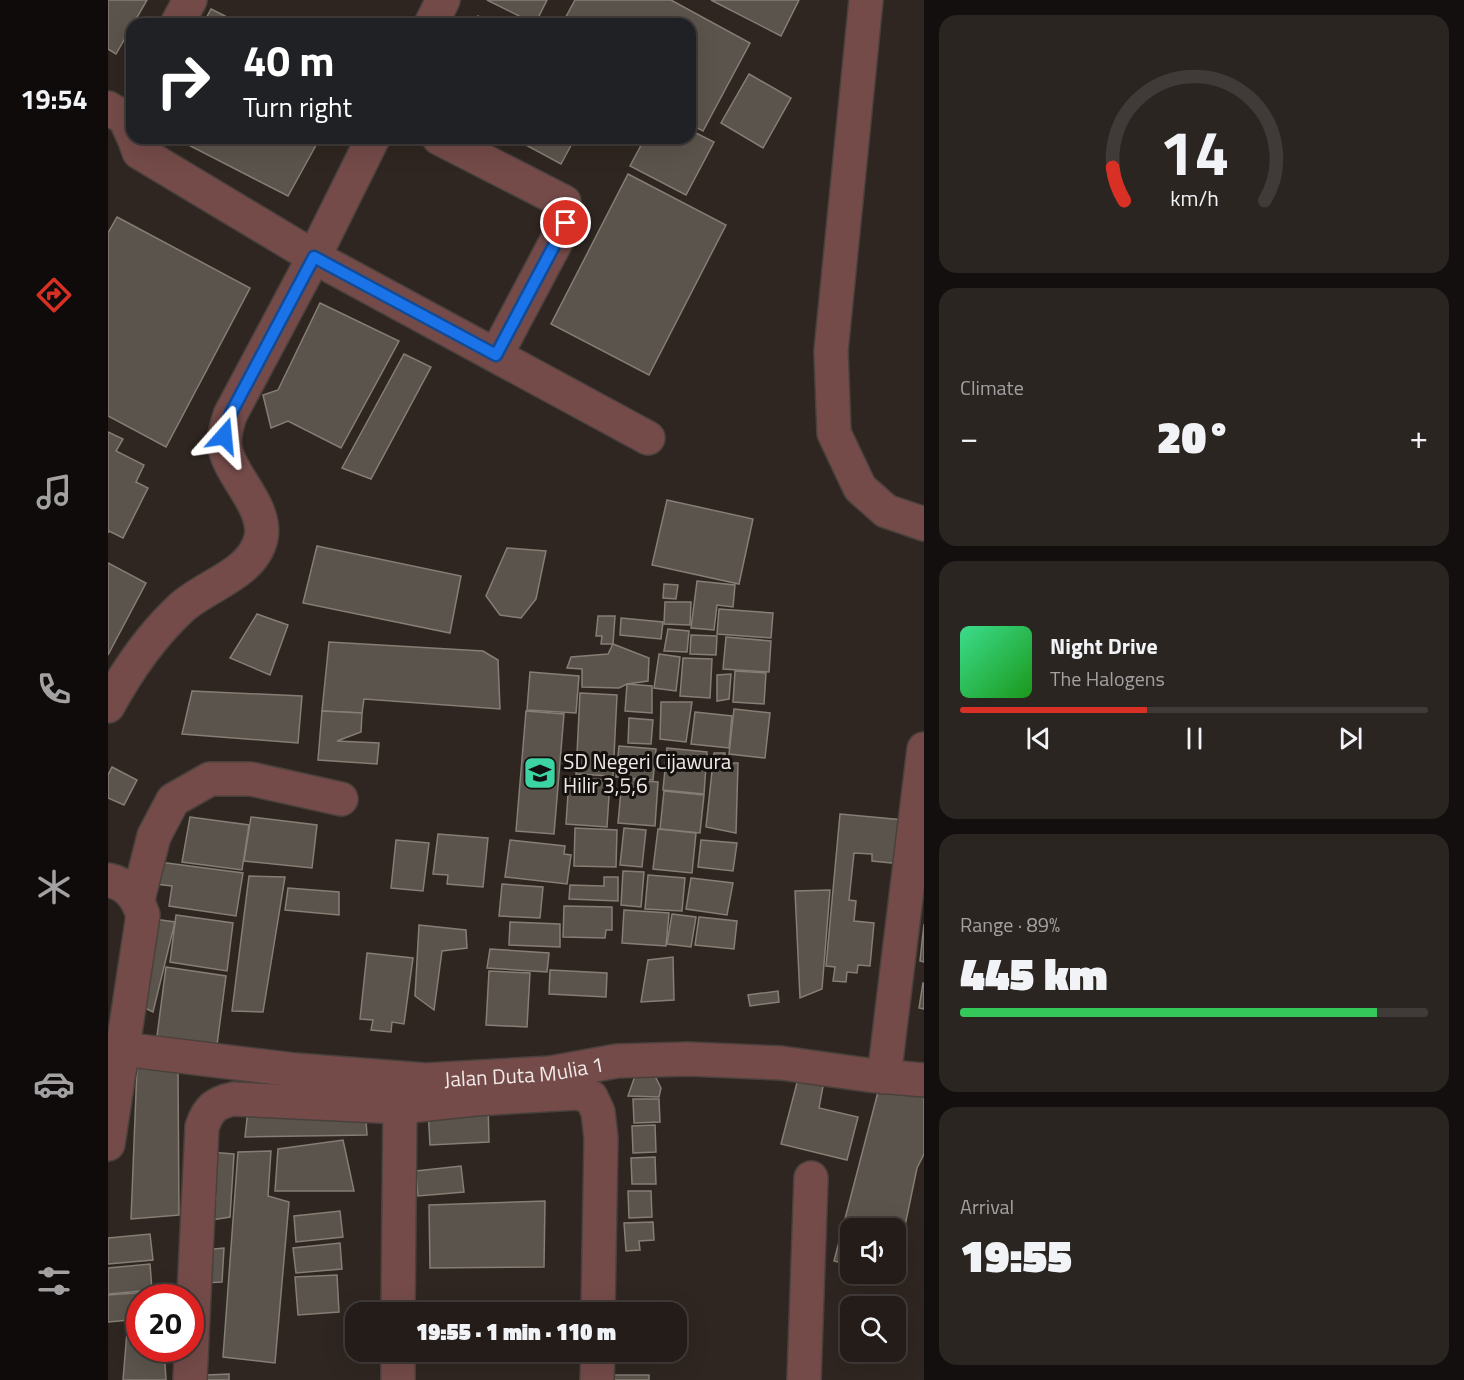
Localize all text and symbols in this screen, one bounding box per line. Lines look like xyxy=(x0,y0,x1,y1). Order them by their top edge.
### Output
text: 40 m xyxy=(243,28,335,92)
icon: right xyxy=(144,42,222,120)
text: 19:54 xyxy=(20,78,88,119)
text: Turn right xyxy=(243,86,352,127)
text: 14 xyxy=(1159,104,1229,199)
text: km/h xyxy=(1170,182,1218,214)
pin xyxy=(540,197,591,248)
icon: arrive xyxy=(549,206,582,239)
icon: directions xyxy=(33,274,75,316)
text: Climate xyxy=(960,372,1024,403)
text: 20° xyxy=(1157,402,1231,470)
position arrow xyxy=(192,404,256,468)
text: − xyxy=(960,412,978,462)
text: + xyxy=(1410,412,1428,462)
icon: music xyxy=(33,471,75,513)
text: Night Drive xyxy=(1050,629,1158,663)
text: The Halogens xyxy=(1050,663,1165,694)
icon: phone xyxy=(33,668,75,710)
icon: previous xyxy=(1022,722,1055,755)
icon: pause xyxy=(1178,722,1211,755)
icon: next xyxy=(1334,722,1367,755)
place label: SD Negeri Cijawura Hilir 3,5,6 xyxy=(563,745,732,801)
school or university icon: SD Negeri Cijawura Hilir 3,5,6 xyxy=(522,755,558,791)
icon: climate xyxy=(33,866,75,908)
text: Range · 89% xyxy=(960,909,1060,940)
text: 445 km xyxy=(960,939,1108,1007)
street label: Jalan Duta Mulia 1 xyxy=(443,1048,606,1095)
icon: car xyxy=(33,1063,75,1105)
text: Arrival xyxy=(960,1191,1014,1222)
map controls xyxy=(840,1218,906,1362)
button: sound xyxy=(840,1218,906,1284)
text: 19:55 xyxy=(960,1221,1072,1289)
icon: filters xyxy=(33,1260,75,1302)
speed limit sign: 20 xyxy=(126,1284,204,1362)
button: search xyxy=(840,1296,906,1362)
text: 19:55 · 1 min · 110 m xyxy=(416,1315,616,1349)

